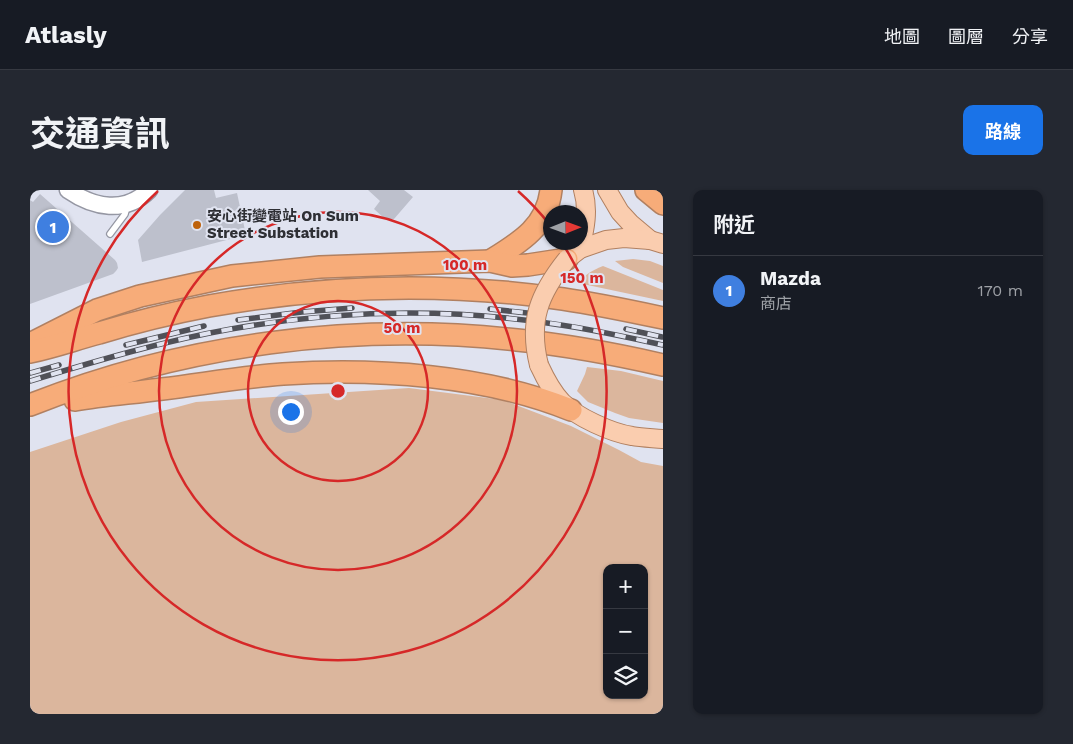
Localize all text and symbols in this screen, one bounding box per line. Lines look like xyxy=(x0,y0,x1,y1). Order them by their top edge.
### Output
text: Atlasly xyxy=(25,21,107,49)
text: 地圖 xyxy=(884,26,920,47)
text: 圖層 xyxy=(948,26,984,47)
text: 分享 xyxy=(1012,26,1048,47)
button: 路線 xyxy=(963,105,1043,155)
text: 交通資訊 xyxy=(30,113,170,155)
north arrow xyxy=(543,205,588,250)
place label: 安心街變電站 On Sum Street Substation xyxy=(207,207,359,242)
pin: 1 xyxy=(37,208,69,246)
text: 附近 xyxy=(713,212,755,237)
marker: 安心街變電站 On Sum Street Substation xyxy=(191,219,203,231)
text: 100 m xyxy=(443,256,487,274)
text: Mazda xyxy=(760,267,821,290)
text: 150 m xyxy=(560,269,604,287)
text: 1 xyxy=(726,281,732,300)
text: 170 m xyxy=(977,281,1023,300)
text: 商店 xyxy=(760,294,792,313)
text: 50 m xyxy=(384,319,420,337)
centre of rings xyxy=(329,382,347,400)
your location xyxy=(278,399,304,425)
map controls xyxy=(603,564,648,699)
button: + xyxy=(603,564,648,609)
button: − xyxy=(603,609,648,654)
button: layers xyxy=(603,654,648,699)

